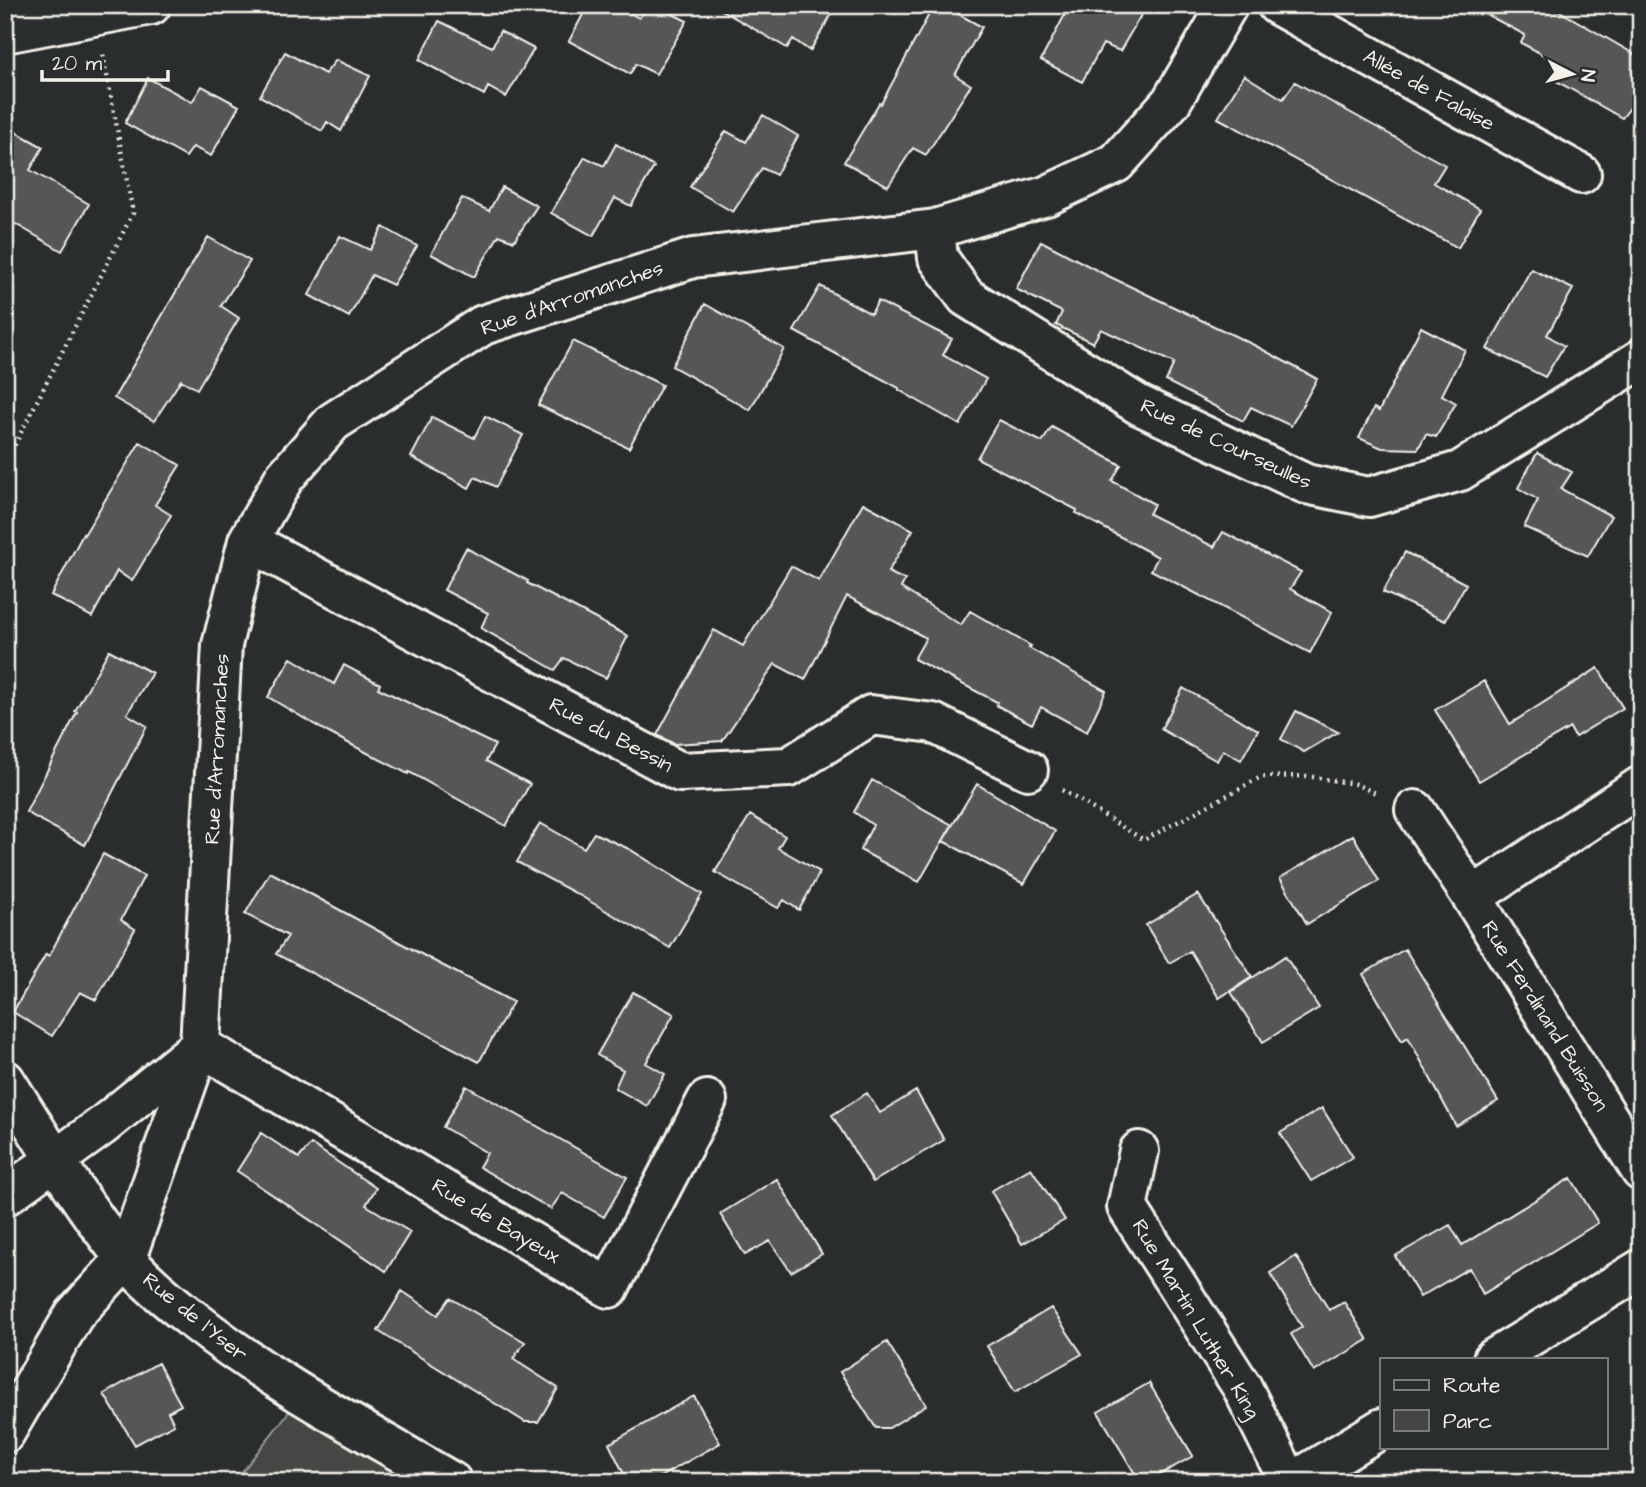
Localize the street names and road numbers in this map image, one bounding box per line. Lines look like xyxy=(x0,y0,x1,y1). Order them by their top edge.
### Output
street label: Allée de Falaise xyxy=(1358,42,1500,138)
street label: Rue d'Arromanches xyxy=(477,253,667,343)
street label: Rue de Courseulles xyxy=(1136,392,1316,496)
street label: Rue d'Arromanches xyxy=(198,653,236,845)
street label: Rue du Bessin xyxy=(544,690,678,780)
street label: Rue Ferdinand Buisson xyxy=(1474,915,1616,1117)
street label: Rue de Bayeux xyxy=(425,1171,566,1273)
street label: Rue Martin Luther King xyxy=(1123,1214,1267,1425)
street label: Rue de l'Yser xyxy=(136,1266,254,1369)

